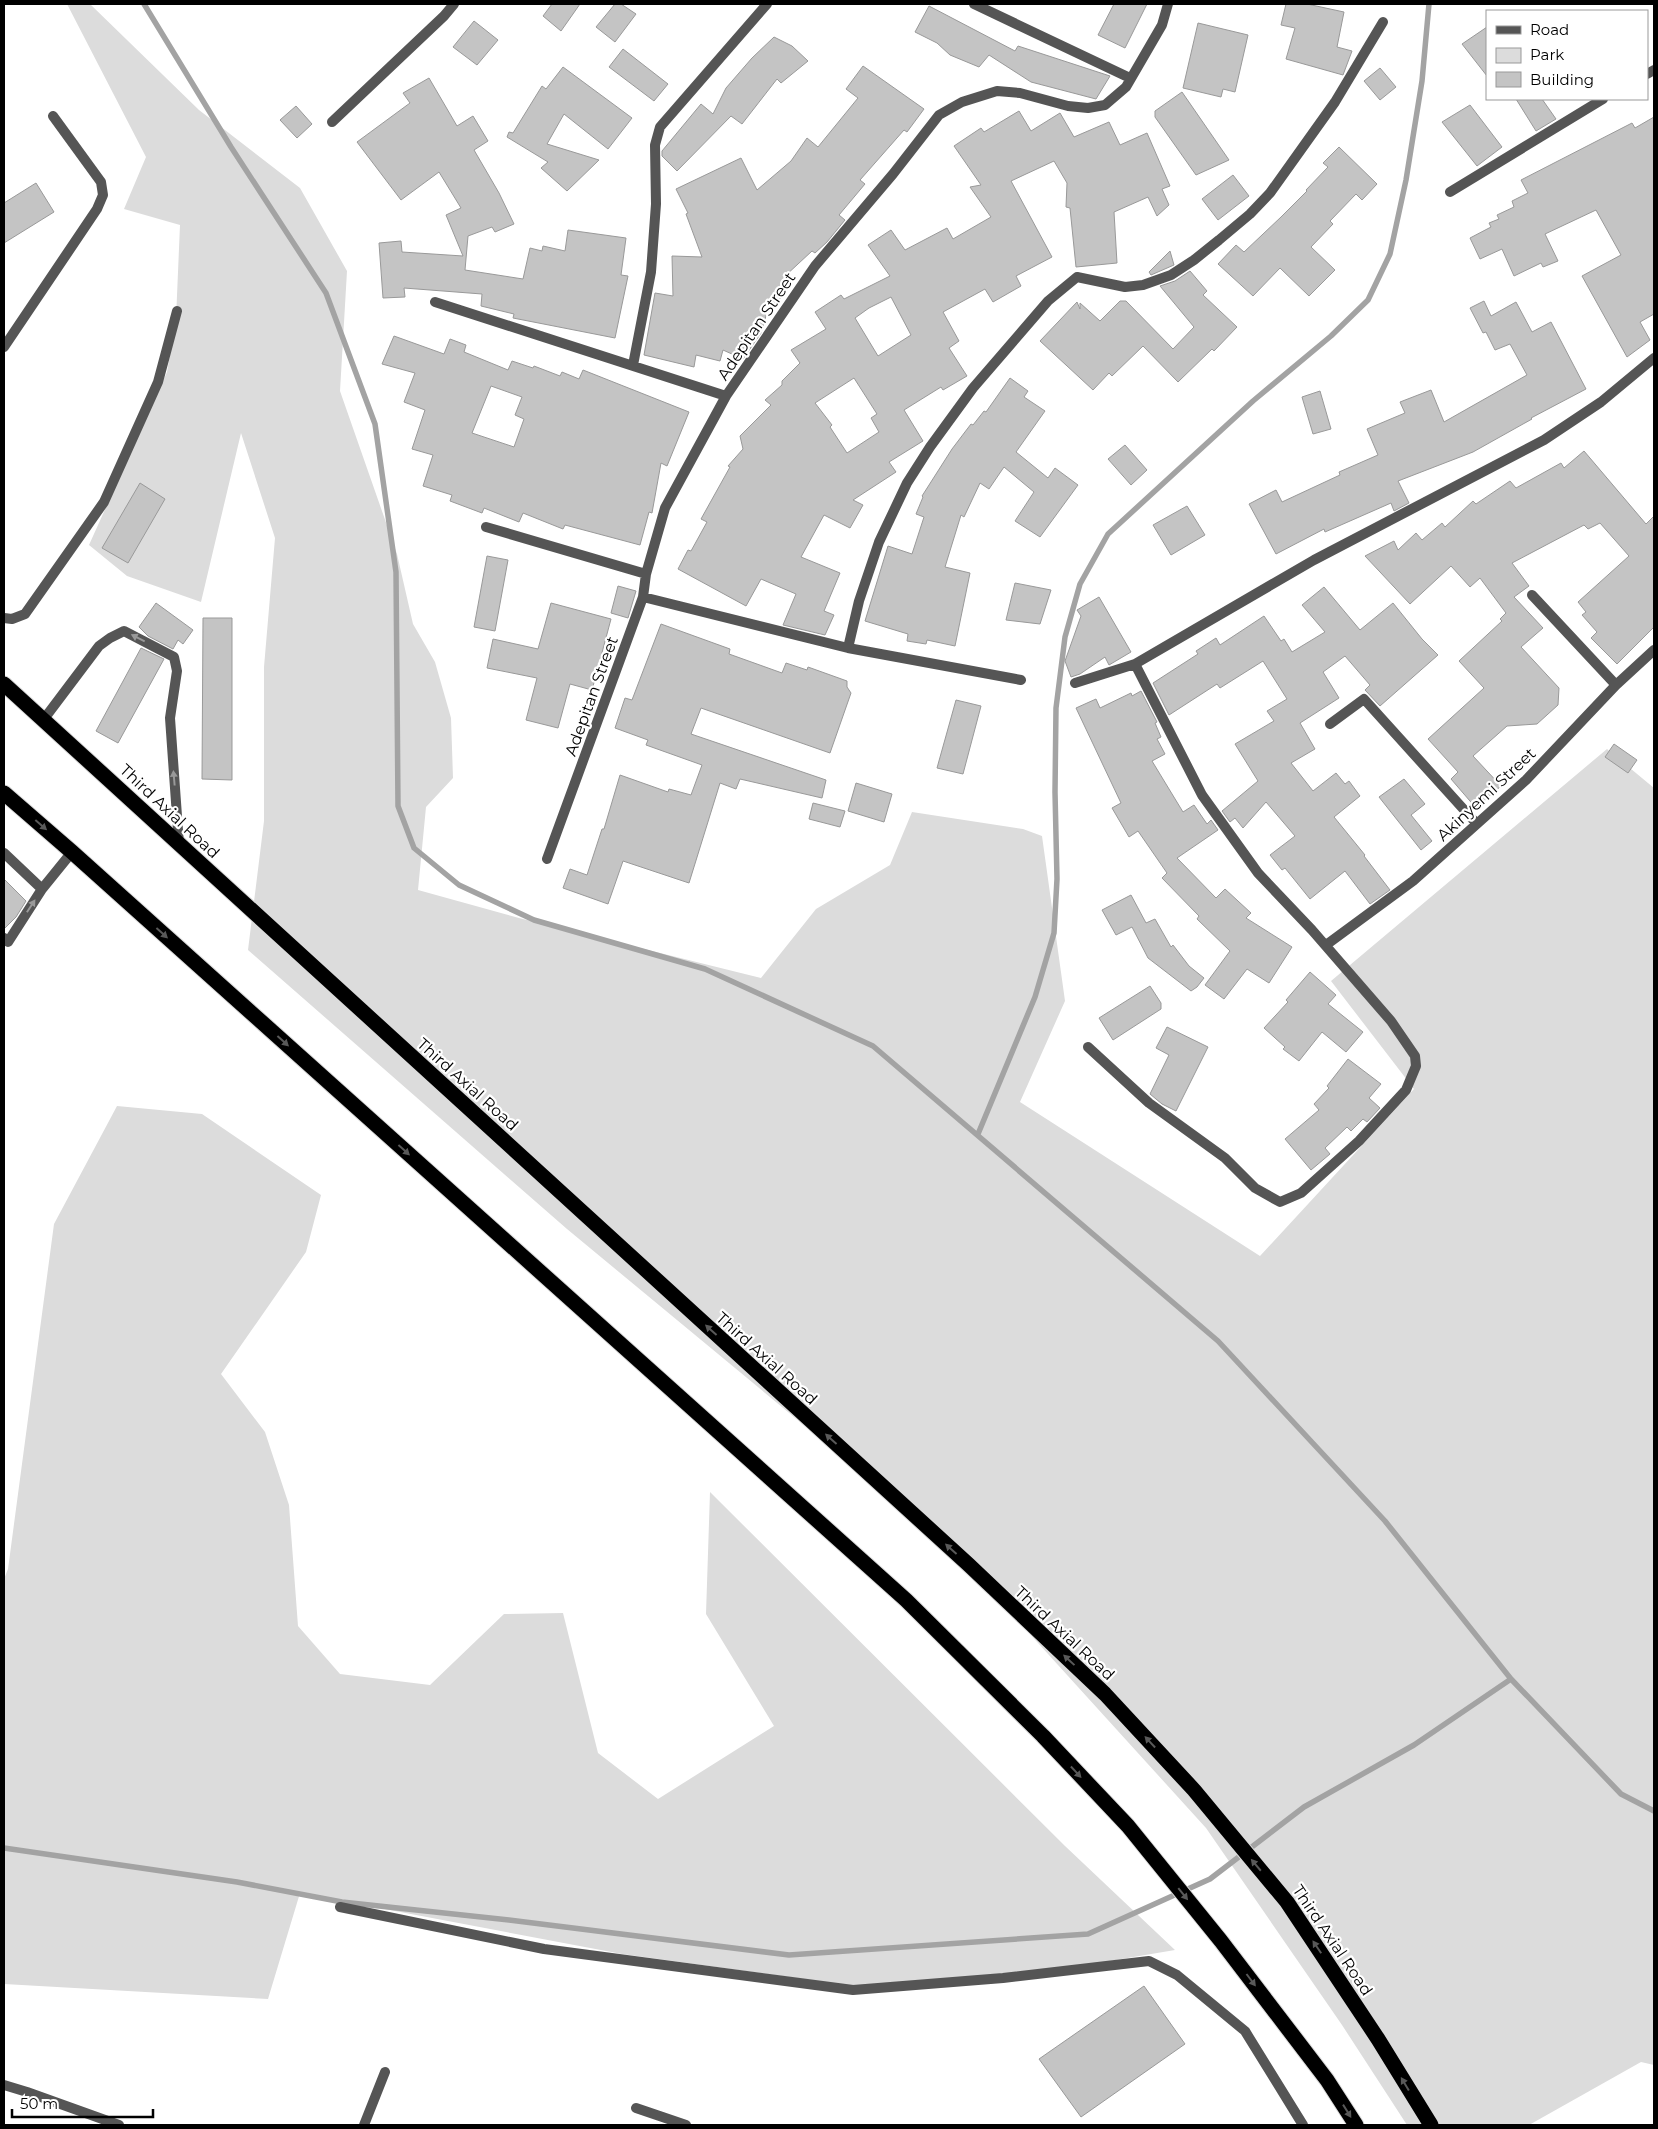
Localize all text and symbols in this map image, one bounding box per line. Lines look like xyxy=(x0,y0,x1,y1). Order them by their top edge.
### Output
legend xyxy=(1486,10,1648,100)
text: Road xyxy=(1530,20,1569,39)
text: Park xyxy=(1530,45,1564,64)
text: Building xyxy=(1530,70,1594,89)
street label: Adepitan Street xyxy=(713,268,800,384)
street label: Adepitan Street xyxy=(561,633,622,759)
one-way arrow xyxy=(131,634,145,642)
street label: Akinyemi Street xyxy=(1433,743,1540,845)
street label: Third Axial Road xyxy=(116,760,223,862)
one-way arrow xyxy=(169,770,177,786)
one-way arrow xyxy=(34,819,46,831)
one-way arrow xyxy=(26,899,36,913)
one-way arrow xyxy=(156,927,168,939)
street label: Third Axial Road xyxy=(413,1034,522,1135)
one-way arrow xyxy=(277,1036,290,1047)
one-way arrow xyxy=(398,1144,410,1156)
street label: Third Axial Road xyxy=(712,1308,821,1409)
one-way arrow xyxy=(705,1324,717,1336)
one-way arrow xyxy=(825,1433,837,1445)
one-way arrow xyxy=(945,1543,957,1555)
street label: Third Axial Road xyxy=(1011,1582,1118,1684)
one-way arrow xyxy=(1063,1654,1075,1666)
one-way arrow xyxy=(1144,1737,1156,1749)
one-way arrow xyxy=(1070,1766,1082,1778)
one-way arrow xyxy=(1251,1859,1262,1871)
street label: Third Axial Road xyxy=(1289,1881,1377,1999)
one-way arrow xyxy=(1178,1887,1189,1900)
one-way arrow xyxy=(1312,1941,1322,1954)
one-way arrow xyxy=(1246,1973,1256,1987)
one-way arrow xyxy=(1401,2077,1410,2090)
scale bar xyxy=(12,2086,154,2118)
text: 50 m xyxy=(20,2094,58,2113)
one-way arrow xyxy=(1342,2104,1351,2117)

